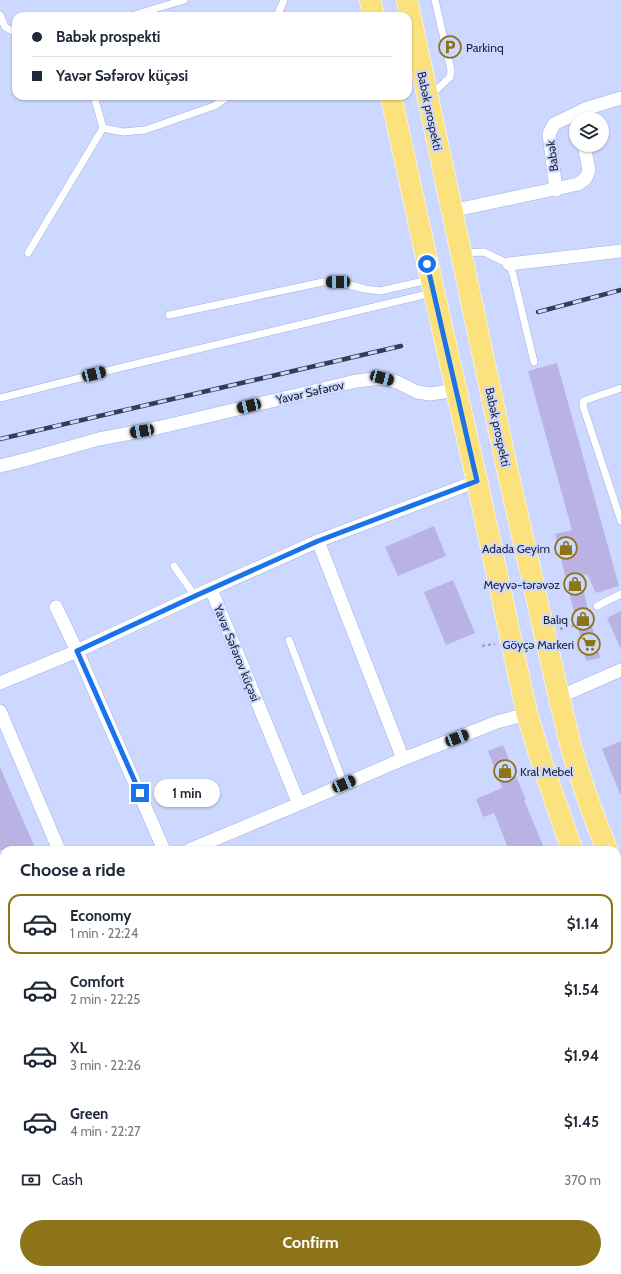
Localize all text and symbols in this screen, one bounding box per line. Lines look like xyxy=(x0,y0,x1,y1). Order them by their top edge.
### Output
text: Babək prospekti xyxy=(56,28,160,46)
parking icon: Parkinq xyxy=(437,34,463,60)
place label: Parkinq xyxy=(466,40,504,55)
text: Yavər Səfərov küçəsi xyxy=(56,67,188,85)
street label: Babək prospekti xyxy=(414,70,446,152)
map controls xyxy=(569,112,609,152)
button: layers xyxy=(569,112,609,152)
street label: Babək xyxy=(543,139,561,172)
route start xyxy=(418,255,436,273)
car xyxy=(326,276,350,288)
car xyxy=(81,365,107,383)
car xyxy=(369,369,395,387)
street label: Yavər Səfərov xyxy=(274,377,346,407)
street label: Babək prospekti xyxy=(482,386,514,468)
car xyxy=(236,397,262,415)
car xyxy=(129,423,155,439)
shop icon: Adada Geyim xyxy=(553,535,579,561)
place label: Adada Geyim xyxy=(482,541,550,556)
shop icon: Meyvə-tərəvəz xyxy=(562,571,588,597)
place label: Meyvə-tərəvəz xyxy=(483,577,560,592)
street label: Yavər Səfərov küçəsi xyxy=(210,602,263,703)
shop icon: Balıq xyxy=(570,606,596,632)
place label: Balıq xyxy=(543,612,568,627)
supermarket icon: Göyçə Markeri xyxy=(576,631,602,657)
place label: Göyçə Markeri xyxy=(502,637,574,652)
car xyxy=(444,728,470,748)
shop icon: Kral Mebel xyxy=(492,758,518,784)
place label: Kral Mebel xyxy=(520,764,573,779)
car xyxy=(331,774,357,794)
callout: 1 min xyxy=(154,779,220,807)
route end xyxy=(131,784,149,802)
text: 1 min xyxy=(172,785,202,801)
text: Choose a ride xyxy=(20,859,125,881)
icon: car xyxy=(22,906,58,942)
text: Economy xyxy=(70,907,131,925)
text: $1.14 xyxy=(567,915,599,933)
text: 1 min · 22:24 xyxy=(70,925,138,941)
icon: car xyxy=(22,972,58,1008)
text: Comfort xyxy=(70,973,124,991)
text: $1.54 xyxy=(564,981,599,999)
text: 2 min · 22:25 xyxy=(70,991,140,1007)
icon: car xyxy=(22,1038,58,1074)
text: XL xyxy=(70,1039,87,1057)
text: $1.94 xyxy=(564,1047,599,1065)
text: 3 min · 22:26 xyxy=(70,1057,141,1073)
icon: car xyxy=(22,1104,58,1140)
text: Green xyxy=(70,1105,108,1123)
text: $1.45 xyxy=(564,1113,599,1131)
text: 4 min · 22:27 xyxy=(70,1123,141,1139)
icon: cash xyxy=(20,1169,42,1191)
text: Cash xyxy=(52,1171,83,1189)
text: 370 m xyxy=(564,1172,601,1188)
button: Confirm xyxy=(20,1220,601,1266)

